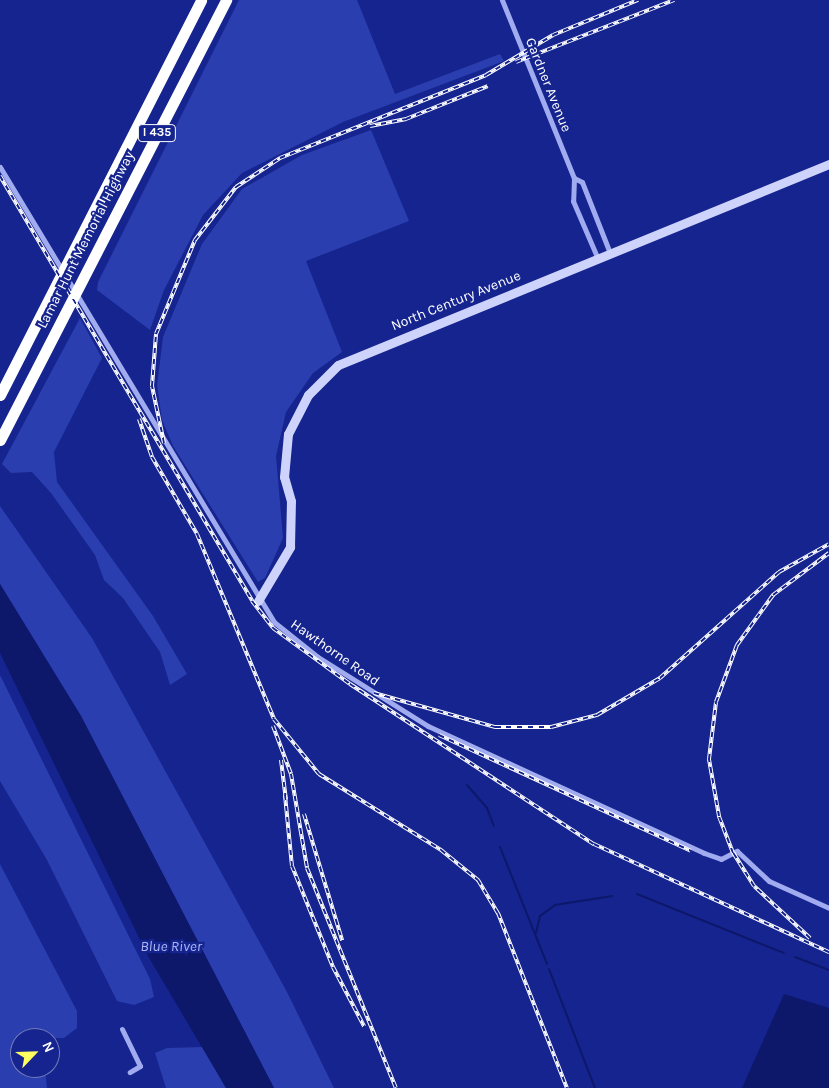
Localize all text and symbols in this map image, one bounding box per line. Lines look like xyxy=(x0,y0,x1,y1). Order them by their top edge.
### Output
street label: Gardner Avenue xyxy=(521,35,575,135)
road number: I 435 xyxy=(137,124,177,142)
street label: Lamar Hunt Memorial Highway xyxy=(34,149,138,331)
street label: North Century Avenue xyxy=(389,267,523,335)
street label: Hawthorne Road xyxy=(287,616,383,690)
water label: Blue River xyxy=(140,938,202,956)
north arrow xyxy=(10,1028,60,1078)
text: N xyxy=(38,1039,58,1055)

